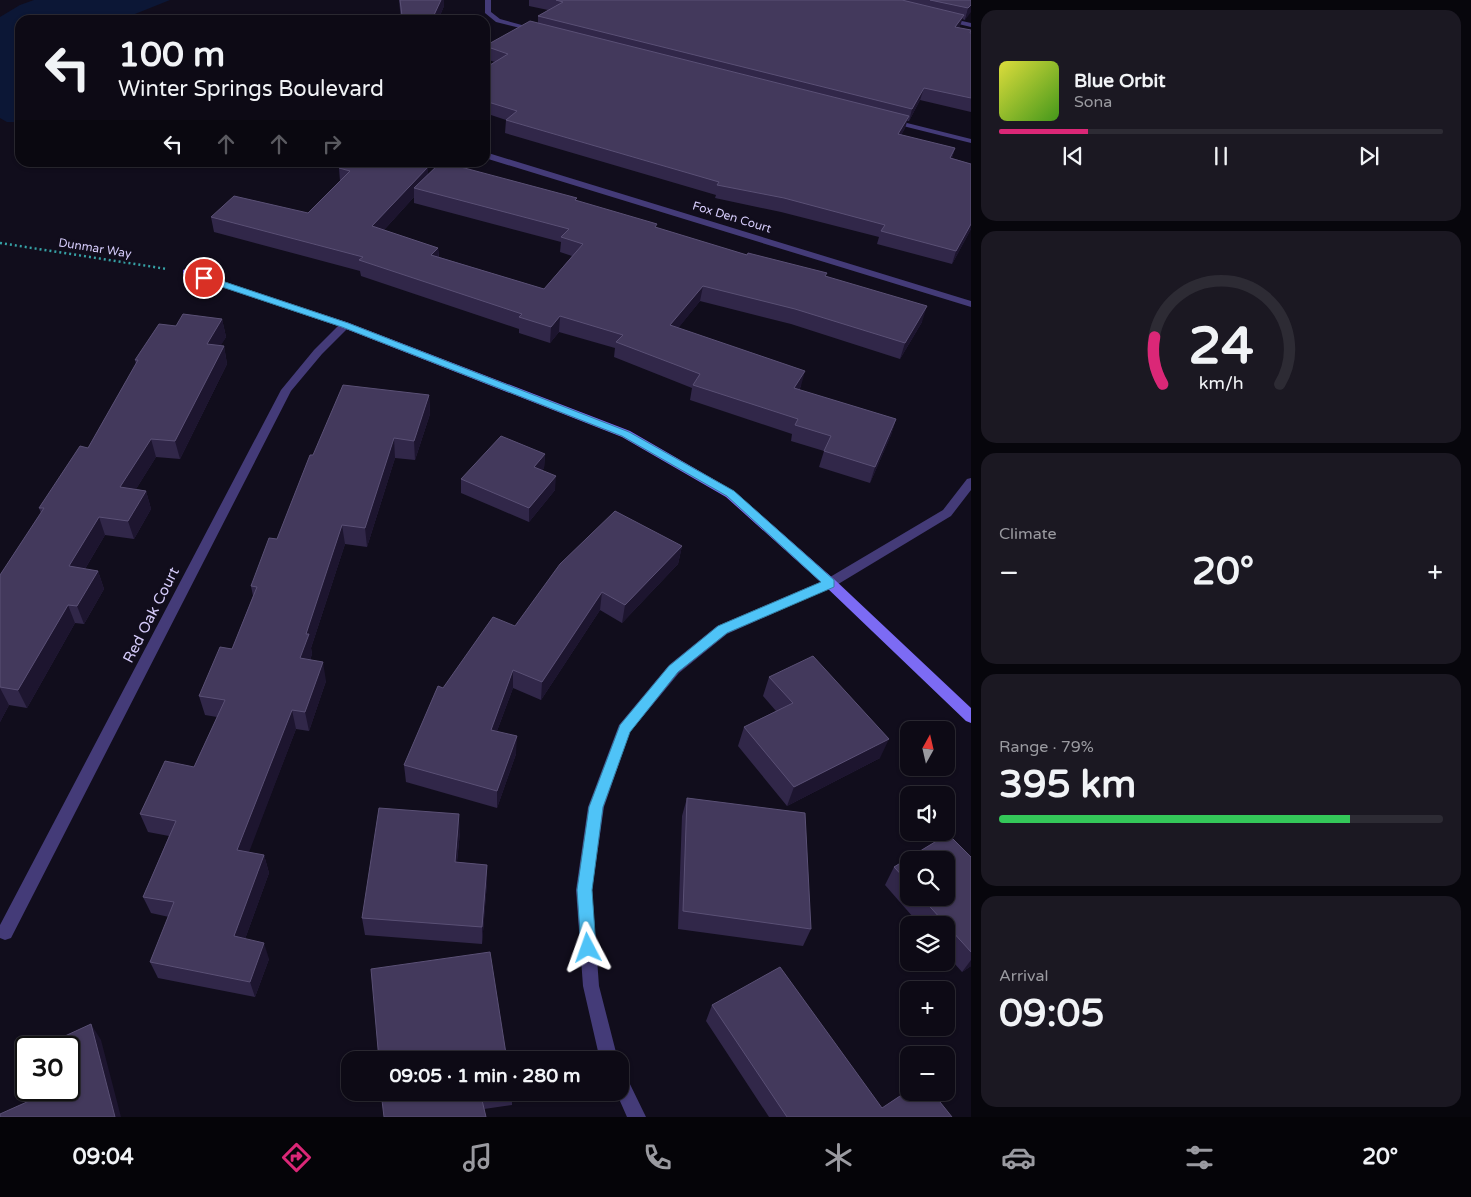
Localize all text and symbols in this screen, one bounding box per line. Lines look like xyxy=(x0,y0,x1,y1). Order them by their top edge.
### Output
text: 100 m xyxy=(118,34,225,76)
icon: left xyxy=(35,35,100,100)
text: Blue Orbit xyxy=(1074,70,1166,92)
text: Winter Springs Boulevard xyxy=(118,76,384,102)
text: Sona xyxy=(1074,92,1112,112)
icon: left xyxy=(159,130,187,158)
icon: ahead xyxy=(212,130,240,158)
icon: ahead xyxy=(265,130,293,158)
icon: right xyxy=(318,130,346,158)
icon: previous xyxy=(1059,142,1087,170)
icon: pause xyxy=(1207,142,1235,170)
icon: next xyxy=(1355,142,1383,170)
street label: Fox Den Court xyxy=(691,198,773,236)
street label: Dunmar Way xyxy=(57,235,133,261)
pin xyxy=(183,257,225,299)
icon: arrive xyxy=(190,264,218,292)
text: 24 xyxy=(1188,315,1254,378)
text: km/h xyxy=(1199,373,1243,394)
text: Climate xyxy=(999,524,1057,544)
text: 20° xyxy=(1192,549,1254,595)
text: − xyxy=(999,556,1019,590)
text: + xyxy=(1427,556,1443,590)
street label: Red Oak Court xyxy=(119,564,183,666)
north arrow xyxy=(900,721,955,776)
map controls xyxy=(900,721,955,1101)
text: Range · 79% xyxy=(999,737,1094,757)
text: 395 km xyxy=(999,762,1136,808)
button: sound xyxy=(900,786,955,841)
button: search xyxy=(900,851,955,906)
button: layers xyxy=(900,916,955,971)
position arrow xyxy=(561,921,613,973)
text: Arrival xyxy=(999,966,1048,986)
button: + xyxy=(900,981,955,1036)
text: 09:05 xyxy=(999,991,1104,1037)
speed limit sign: 30 xyxy=(15,1036,80,1101)
button: − xyxy=(900,1046,955,1101)
text: 09:05 · 1 min · 280 m xyxy=(389,1065,581,1087)
icon: directions xyxy=(279,1140,314,1175)
icon: music xyxy=(460,1140,495,1175)
icon: phone xyxy=(640,1140,675,1175)
icon: climate xyxy=(821,1140,856,1175)
icon: car xyxy=(1001,1140,1036,1175)
icon: filters xyxy=(1182,1140,1217,1175)
text: 09:04 xyxy=(73,1144,134,1170)
text: 20° xyxy=(1362,1144,1398,1170)

